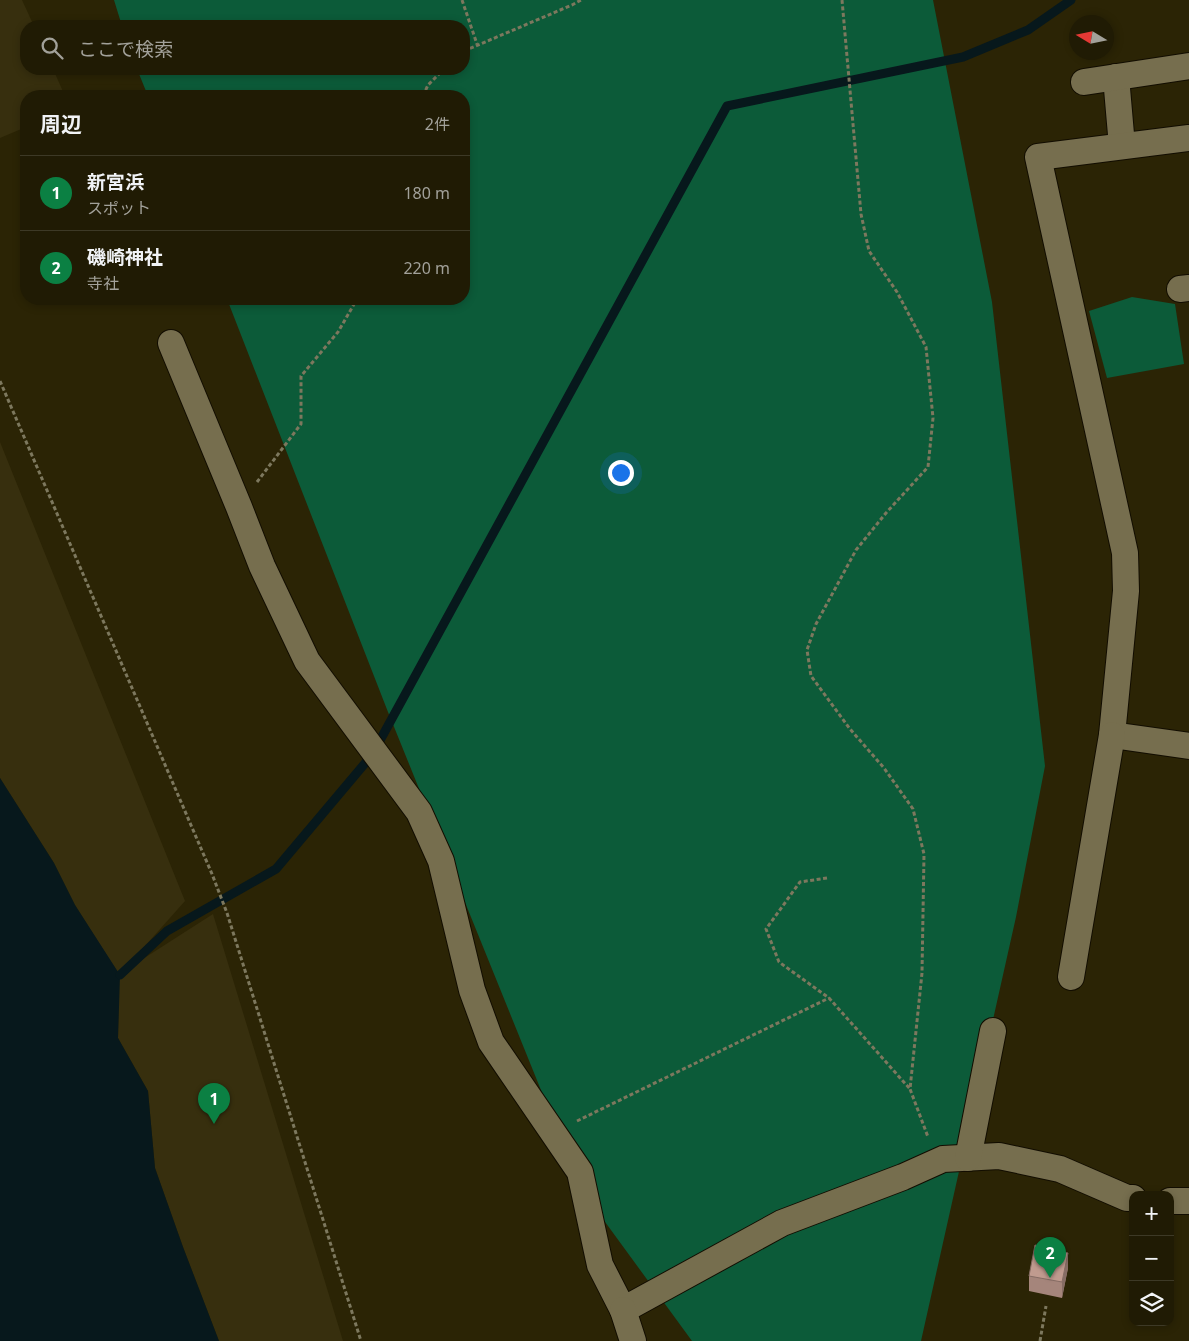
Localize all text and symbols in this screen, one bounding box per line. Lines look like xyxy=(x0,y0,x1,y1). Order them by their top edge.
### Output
north arrow xyxy=(1069,15,1114,60)
search box xyxy=(20,20,470,75)
icon: search xyxy=(38,34,66,62)
text: ここで検索 xyxy=(78,36,173,62)
text: 周辺 xyxy=(40,110,82,138)
text: 2件 xyxy=(425,113,450,135)
text: 新宮浜 xyxy=(87,169,144,195)
text: 1 xyxy=(51,182,61,204)
text: 180 m xyxy=(403,182,450,204)
text: スポット xyxy=(87,197,151,219)
text: 磯崎神社 xyxy=(87,244,163,270)
text: 2 xyxy=(51,257,61,279)
text: 220 m xyxy=(403,257,450,279)
text: 寺社 xyxy=(87,272,119,294)
your location xyxy=(608,460,634,486)
pin: 1 xyxy=(198,1083,230,1124)
map controls xyxy=(1129,1191,1174,1326)
button: + xyxy=(1129,1191,1174,1236)
button: − xyxy=(1129,1236,1174,1281)
pin: 2 xyxy=(1034,1237,1066,1278)
button: layers xyxy=(1129,1281,1174,1326)

